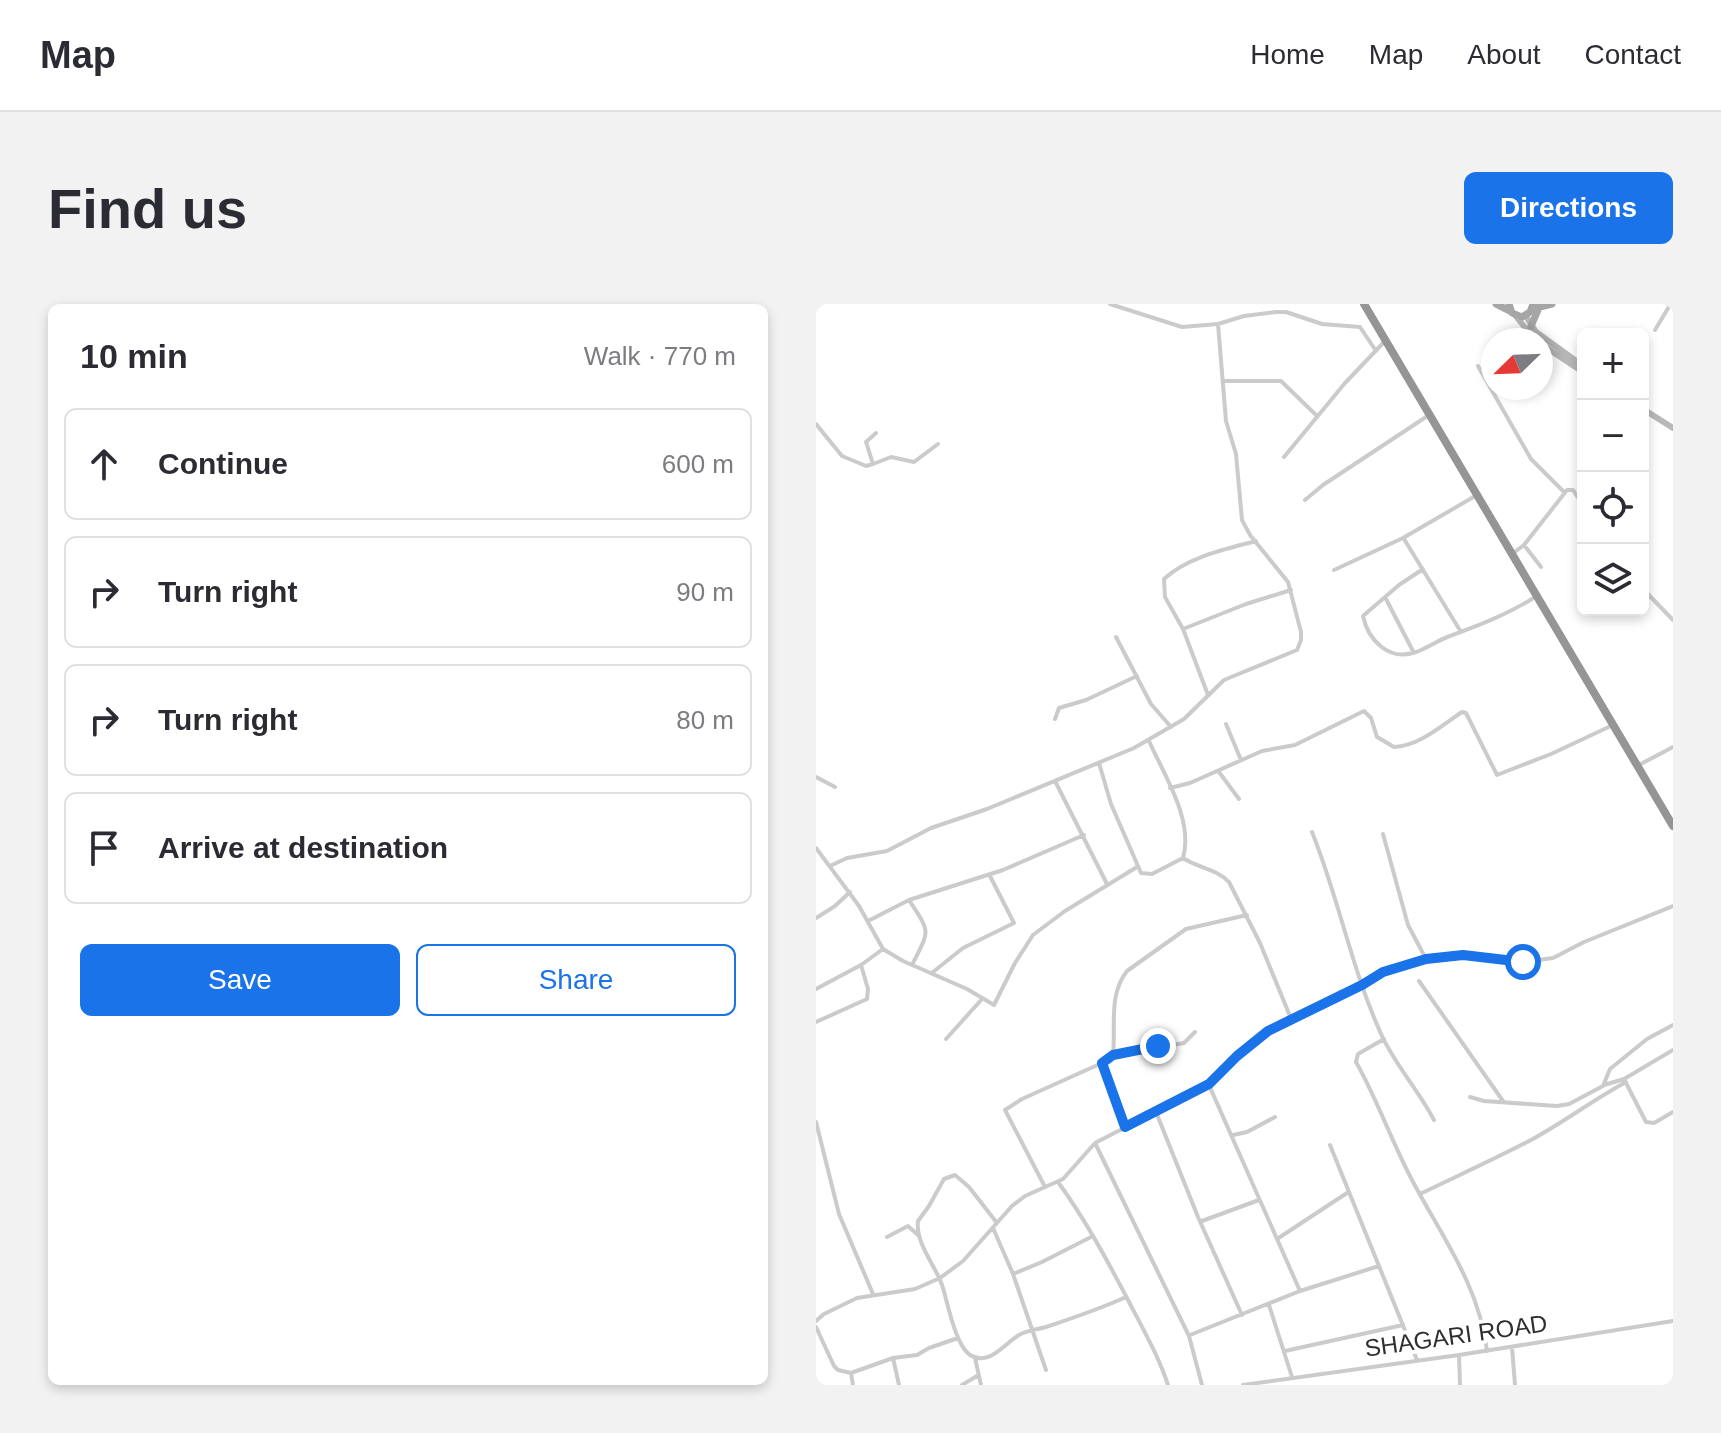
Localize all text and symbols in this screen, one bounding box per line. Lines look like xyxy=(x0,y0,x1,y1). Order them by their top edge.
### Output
text: Map xyxy=(40,34,116,76)
text: Home xyxy=(1250,39,1325,70)
text: Map xyxy=(1369,39,1423,70)
text: About xyxy=(1467,39,1541,70)
text: Contact xyxy=(1585,39,1681,70)
button: Directions xyxy=(1464,172,1673,244)
text: Find us xyxy=(48,177,247,240)
north arrow xyxy=(1481,328,1553,400)
map controls xyxy=(1577,328,1649,616)
button: + xyxy=(1577,328,1649,400)
text: 10 min xyxy=(80,337,188,375)
text: Walk · 770 m xyxy=(584,341,736,371)
button: − xyxy=(1577,400,1649,472)
icon: ahead xyxy=(82,442,126,486)
text: Continue xyxy=(158,447,288,480)
text: 600 m xyxy=(662,449,734,479)
button: locate xyxy=(1577,472,1649,544)
button: layers xyxy=(1577,544,1649,616)
icon: right xyxy=(82,570,126,614)
text: Turn right xyxy=(158,575,297,608)
text: 90 m xyxy=(676,577,734,607)
icon: right xyxy=(82,698,126,742)
text: Turn right xyxy=(158,703,297,736)
text: 80 m xyxy=(676,705,734,735)
icon: arrive xyxy=(82,826,126,870)
text: Arrive at destination xyxy=(158,831,448,864)
button: Save xyxy=(80,944,400,1016)
button: Share xyxy=(416,944,736,1016)
route start xyxy=(1505,944,1541,980)
route end xyxy=(1140,1028,1176,1064)
street label: SHAGARI ROAD xyxy=(1363,1309,1549,1362)

